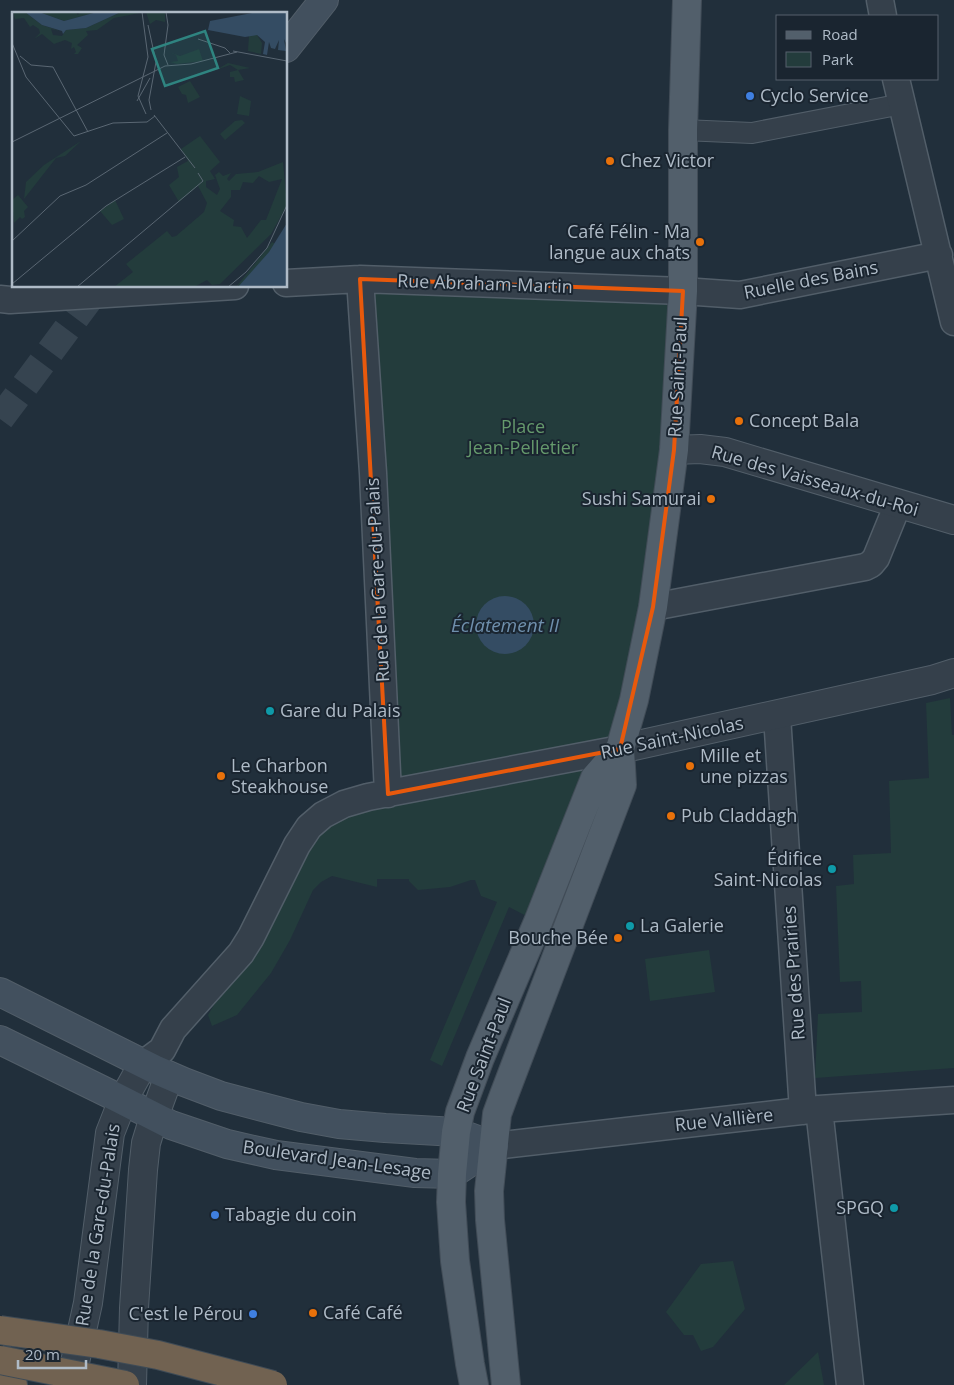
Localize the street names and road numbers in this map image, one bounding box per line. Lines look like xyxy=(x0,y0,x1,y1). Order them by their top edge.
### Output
street label: Ruelle des Bains xyxy=(742,254,880,304)
street label: Rue Abraham-Martin xyxy=(397,268,573,298)
street label: Rue Saint-Paul xyxy=(662,316,692,438)
street label: Rue des Vaisseaux-du-Roi xyxy=(709,439,922,521)
street label: Rue de la Gare-du-Palais xyxy=(360,477,394,683)
street label: Rue Saint-Nicolas xyxy=(598,710,745,764)
street label: Rue des Prairies xyxy=(776,905,810,1041)
street label: Rue Saint-Paul xyxy=(450,994,516,1115)
street label: Rue Vallière xyxy=(673,1102,774,1136)
street label: Rue de la Gare-du-Palais xyxy=(69,1122,125,1328)
street label: Boulevard Jean-Lesage xyxy=(241,1134,433,1184)

